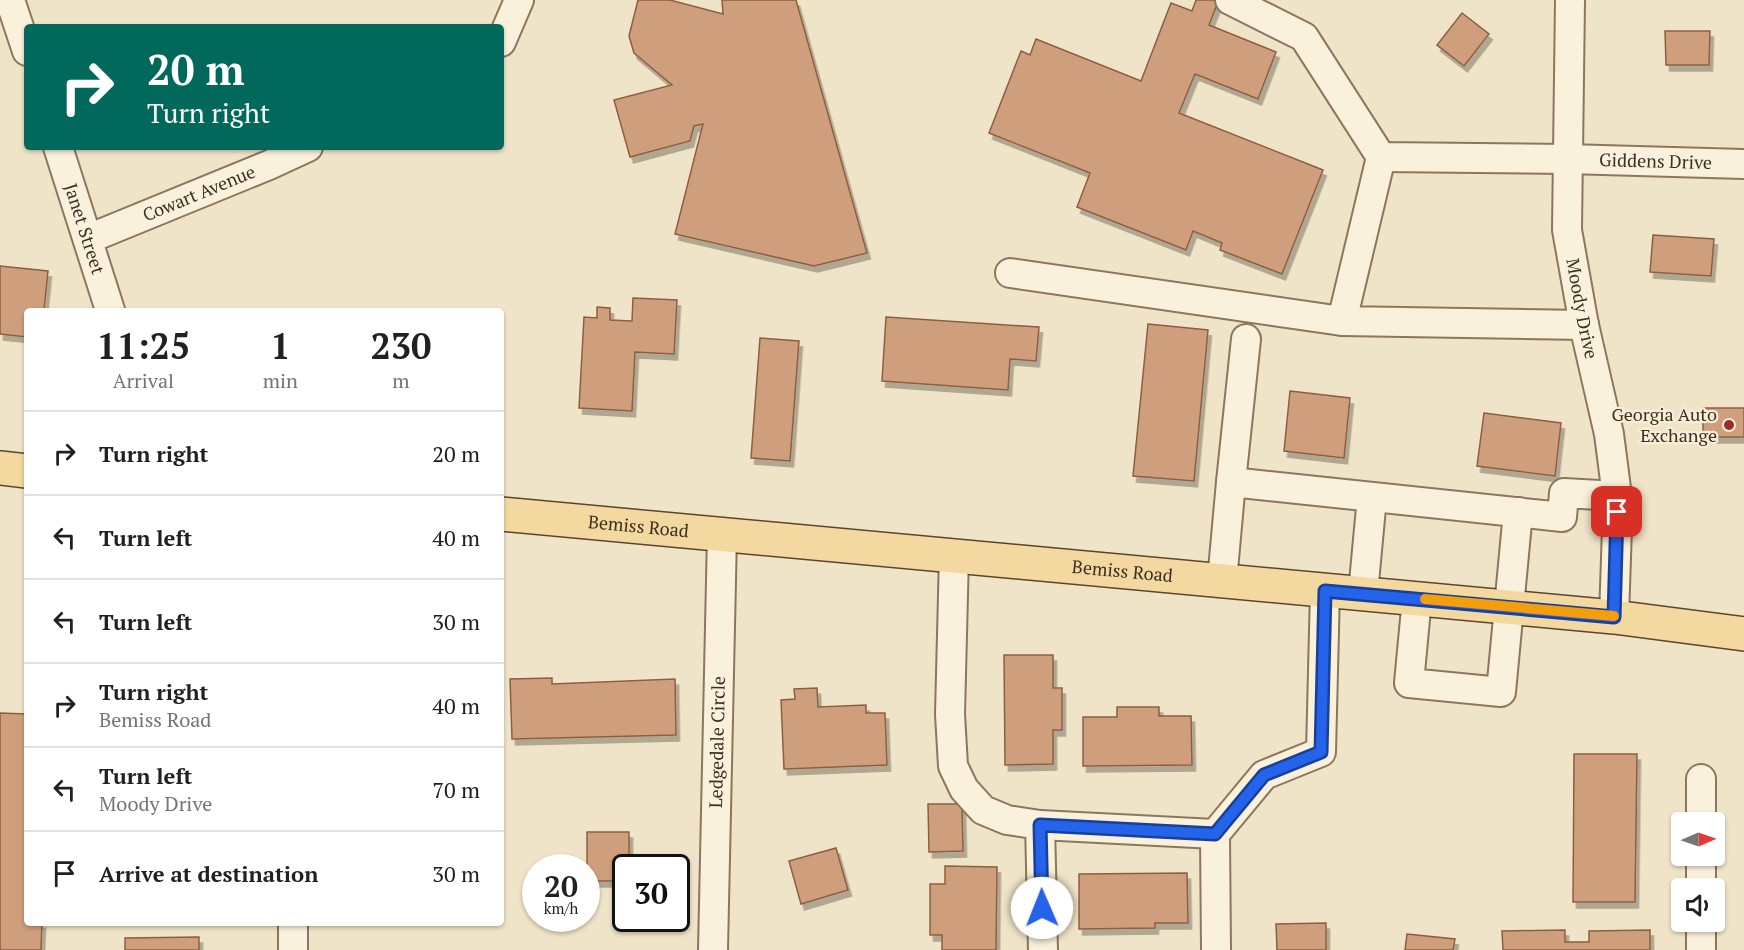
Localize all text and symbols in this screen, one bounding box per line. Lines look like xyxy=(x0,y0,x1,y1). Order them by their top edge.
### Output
text: 20 m xyxy=(147,41,245,97)
icon: right xyxy=(48,48,126,126)
text: Turn right xyxy=(147,95,270,131)
street label: Giddens Drive xyxy=(1599,147,1712,174)
street label: Cowart Avenue xyxy=(139,159,259,226)
street label: Janet Street xyxy=(59,180,111,277)
street label: Moody Drive xyxy=(1561,256,1604,361)
text: 11:25 xyxy=(97,322,190,369)
text: 1 xyxy=(270,322,291,369)
text: 230 xyxy=(370,322,431,369)
text: Arrival xyxy=(113,367,174,394)
text: min xyxy=(263,367,298,394)
text: m xyxy=(392,367,410,394)
place label: Georgia Auto Exchange xyxy=(1611,402,1717,447)
marker: Georgia Auto Exchange xyxy=(1722,418,1736,432)
icon: right xyxy=(48,437,81,470)
text: Turn right xyxy=(99,439,208,468)
text: 20 m xyxy=(432,439,480,468)
pin xyxy=(1591,486,1642,537)
icon: arrive xyxy=(1600,495,1633,528)
street label: Bemiss Road xyxy=(587,509,690,542)
icon: left xyxy=(48,521,81,554)
text: Turn left xyxy=(99,523,192,552)
text: 40 m xyxy=(432,523,480,552)
street label: Bemiss Road xyxy=(1071,554,1174,587)
icon: left xyxy=(48,605,81,638)
text: Turn left xyxy=(99,607,192,636)
text: 30 m xyxy=(432,607,480,636)
street label: Ledgedale Circle xyxy=(703,676,730,808)
text: Turn right xyxy=(99,677,208,706)
icon: right xyxy=(48,689,81,722)
text: 40 m xyxy=(432,691,480,720)
text: Bemiss Road xyxy=(99,706,211,733)
text: Turn left xyxy=(99,761,192,790)
icon: left xyxy=(48,773,81,806)
text: 70 m xyxy=(432,775,480,804)
text: Moody Drive xyxy=(99,790,212,817)
north arrow xyxy=(1671,812,1725,866)
map controls xyxy=(1671,812,1725,932)
speed limit sign: 30 xyxy=(612,854,690,932)
icon: arrive xyxy=(48,857,81,890)
text: Arrive at destination xyxy=(99,859,318,888)
text: 30 m xyxy=(432,859,480,888)
text: 20 xyxy=(544,866,578,906)
position arrow xyxy=(1010,876,1074,940)
button: sound xyxy=(1671,878,1725,932)
text: km/h xyxy=(544,898,578,918)

